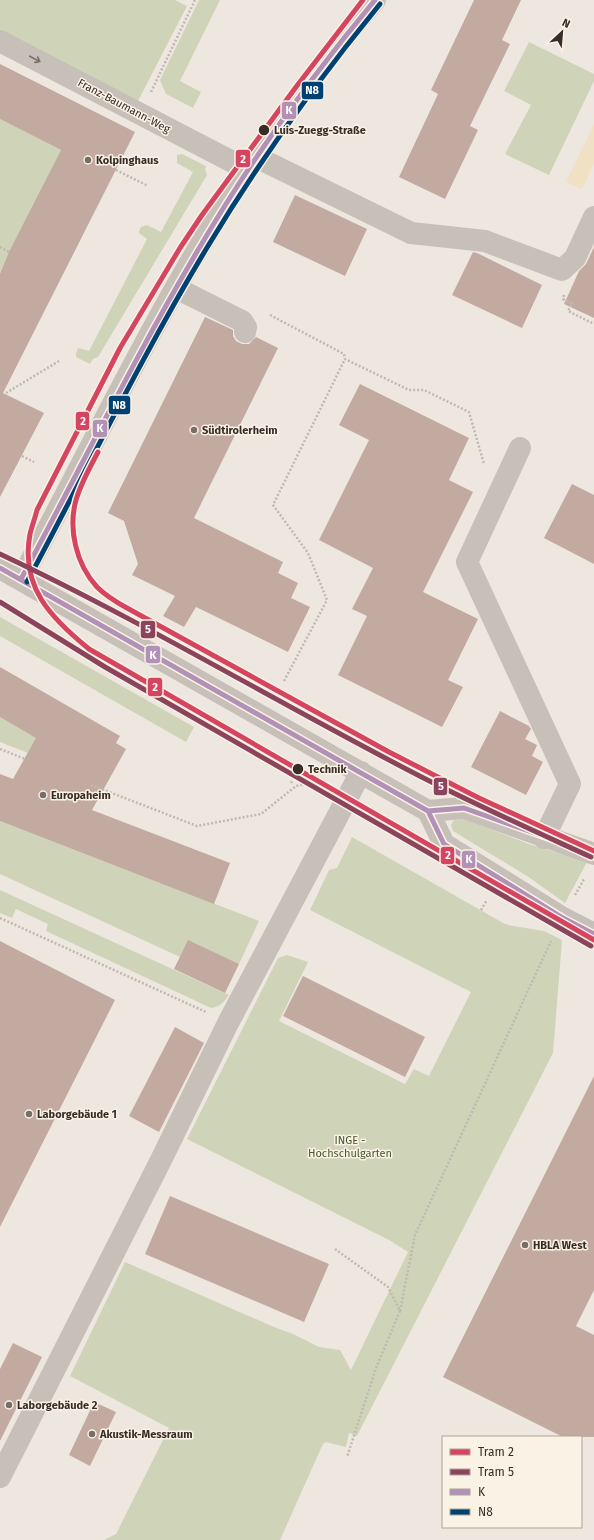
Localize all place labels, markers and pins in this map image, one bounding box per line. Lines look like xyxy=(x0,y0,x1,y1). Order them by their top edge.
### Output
marker: Luis-Zuegg-Straße xyxy=(257,123,271,137)
place label: Luis-Zuegg-Straße xyxy=(274,124,366,137)
place label: Kolpinghaus xyxy=(96,154,159,167)
marker: Kolpinghaus xyxy=(83,155,93,165)
place label: Südtirolerheim xyxy=(202,424,278,437)
marker: Südtirolerheim xyxy=(189,425,199,435)
marker: Technik xyxy=(291,762,305,776)
place label: Technik xyxy=(308,763,347,776)
place label: Europaheim xyxy=(51,789,111,802)
marker: Europaheim xyxy=(38,790,48,800)
place label: Laborgebäude 1 xyxy=(37,1108,117,1121)
marker: Laborgebäude 1 xyxy=(24,1109,34,1119)
place label: HBLA West xyxy=(533,1239,587,1252)
marker: HBLA West xyxy=(520,1240,530,1250)
place label: Laborgebäude 2 xyxy=(17,1399,98,1412)
marker: Laborgebäude 2 xyxy=(4,1400,14,1410)
place label: Akustik-Messraum xyxy=(99,1428,193,1441)
marker: Akustik-Messraum xyxy=(87,1429,97,1439)

